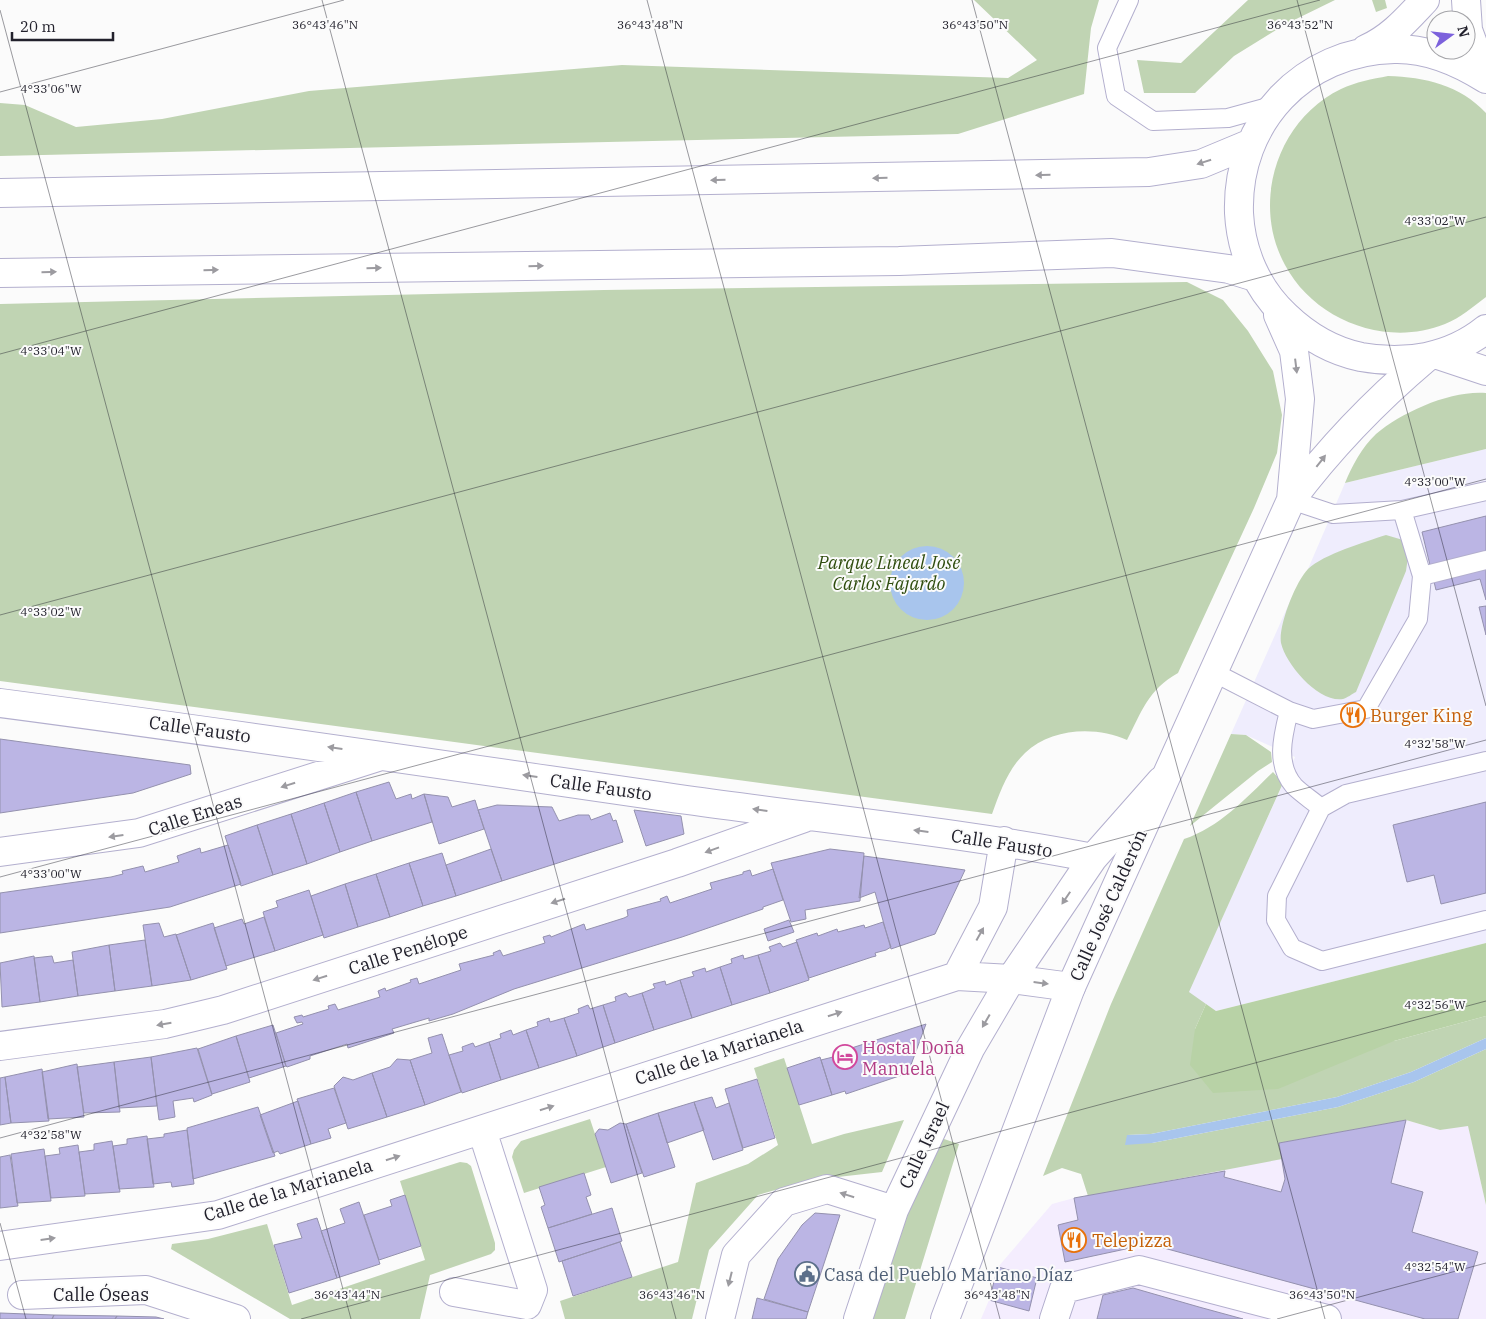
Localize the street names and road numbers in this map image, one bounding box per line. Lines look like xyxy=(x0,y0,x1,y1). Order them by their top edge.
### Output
street label: Calle Fausto xyxy=(148,710,252,748)
street label: Calle Fausto xyxy=(549,768,653,806)
street label: Calle Eneas xyxy=(145,789,245,841)
street label: Calle Fausto xyxy=(950,824,1054,862)
street label: Calle José Calderón xyxy=(1064,826,1152,984)
street label: Calle Penélope xyxy=(345,920,471,980)
street label: Calle de la Marianela xyxy=(632,1014,806,1090)
street label: Calle Israel xyxy=(894,1098,954,1192)
street label: Calle de la Marianela xyxy=(201,1153,375,1227)
street label: Calle Óseas xyxy=(53,1283,149,1306)

